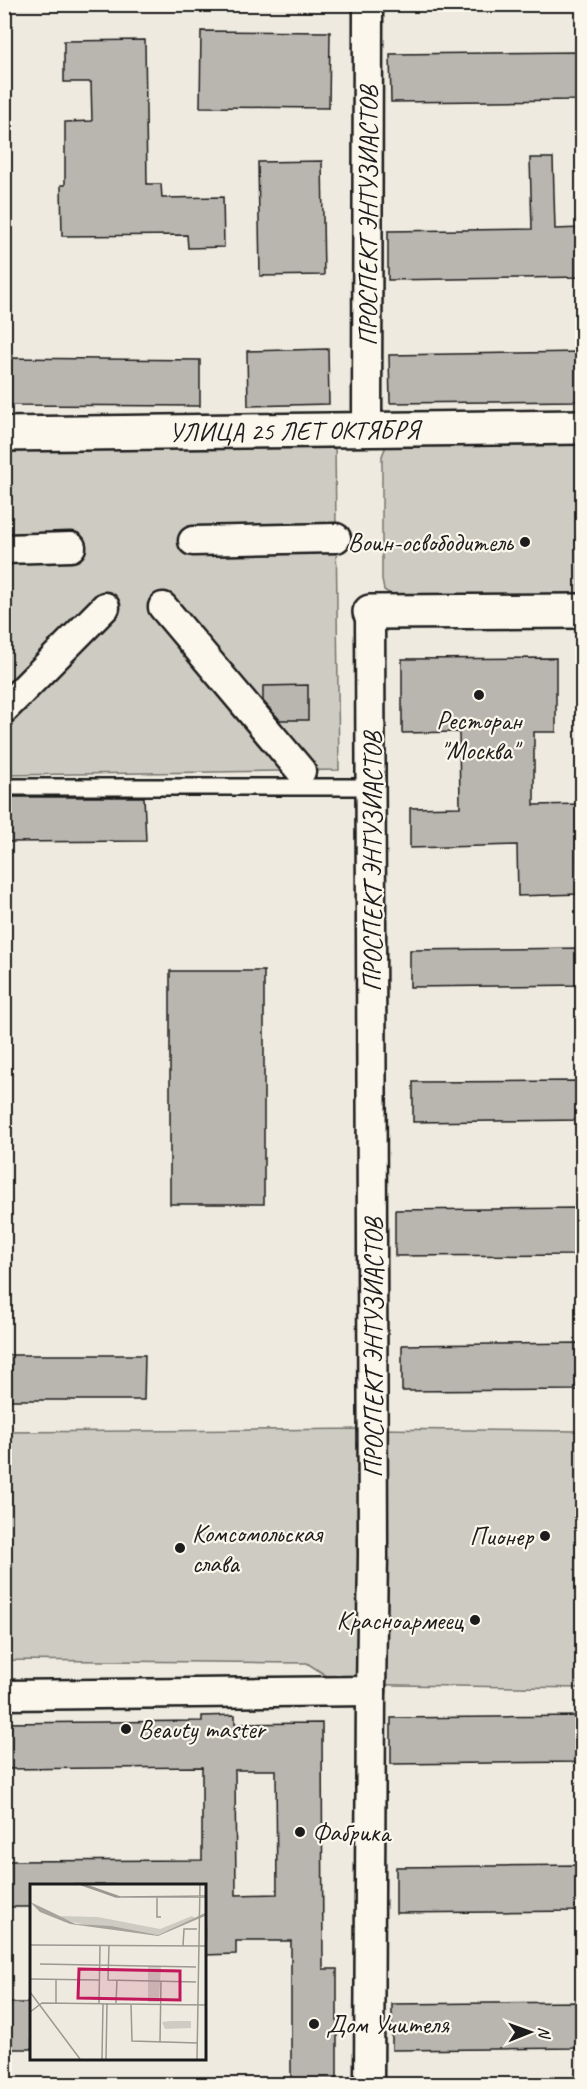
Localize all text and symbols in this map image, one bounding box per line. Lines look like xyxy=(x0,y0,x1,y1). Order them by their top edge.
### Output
street label: ПРОСПЕКТ ЭНТУЗИАСТОВ xyxy=(351,83,384,346)
street label: УЛИЦА 25 ЛЕТ ОКТЯБРЯ xyxy=(169,412,423,449)
place label: Воин-освободитель xyxy=(348,526,515,559)
marker: Воин-освободитель xyxy=(518,535,532,549)
marker: Ресторан "Москва" xyxy=(472,688,486,702)
place label: Ресторан "Москва" xyxy=(436,704,523,767)
street label: ПРОСПЕКТ ЭНТУЗИАСТОВ xyxy=(356,729,389,992)
street label: ПРОСПЕКТ ЭНТУЗИАСТОВ xyxy=(357,1215,390,1478)
place label: Комсомольская слава xyxy=(192,1517,324,1580)
place label: Пионер xyxy=(470,1520,535,1553)
marker: Пионер xyxy=(538,1529,552,1543)
marker: Комсомольская слава xyxy=(173,1541,187,1555)
place label: Красноармеец xyxy=(337,1604,465,1637)
marker: Красноармеец xyxy=(468,1613,482,1627)
place label: Beauty master xyxy=(138,1713,268,1746)
marker: Beauty master xyxy=(119,1722,133,1736)
place label: Фабрика xyxy=(312,1816,392,1849)
marker: Фабрика xyxy=(293,1825,307,1839)
inset map xyxy=(30,1884,206,2059)
north arrow xyxy=(500,2002,560,2062)
place label: Дом Учителя xyxy=(326,2008,450,2041)
marker: Дом Учителя xyxy=(307,2017,321,2031)
text: N xyxy=(534,2027,554,2040)

